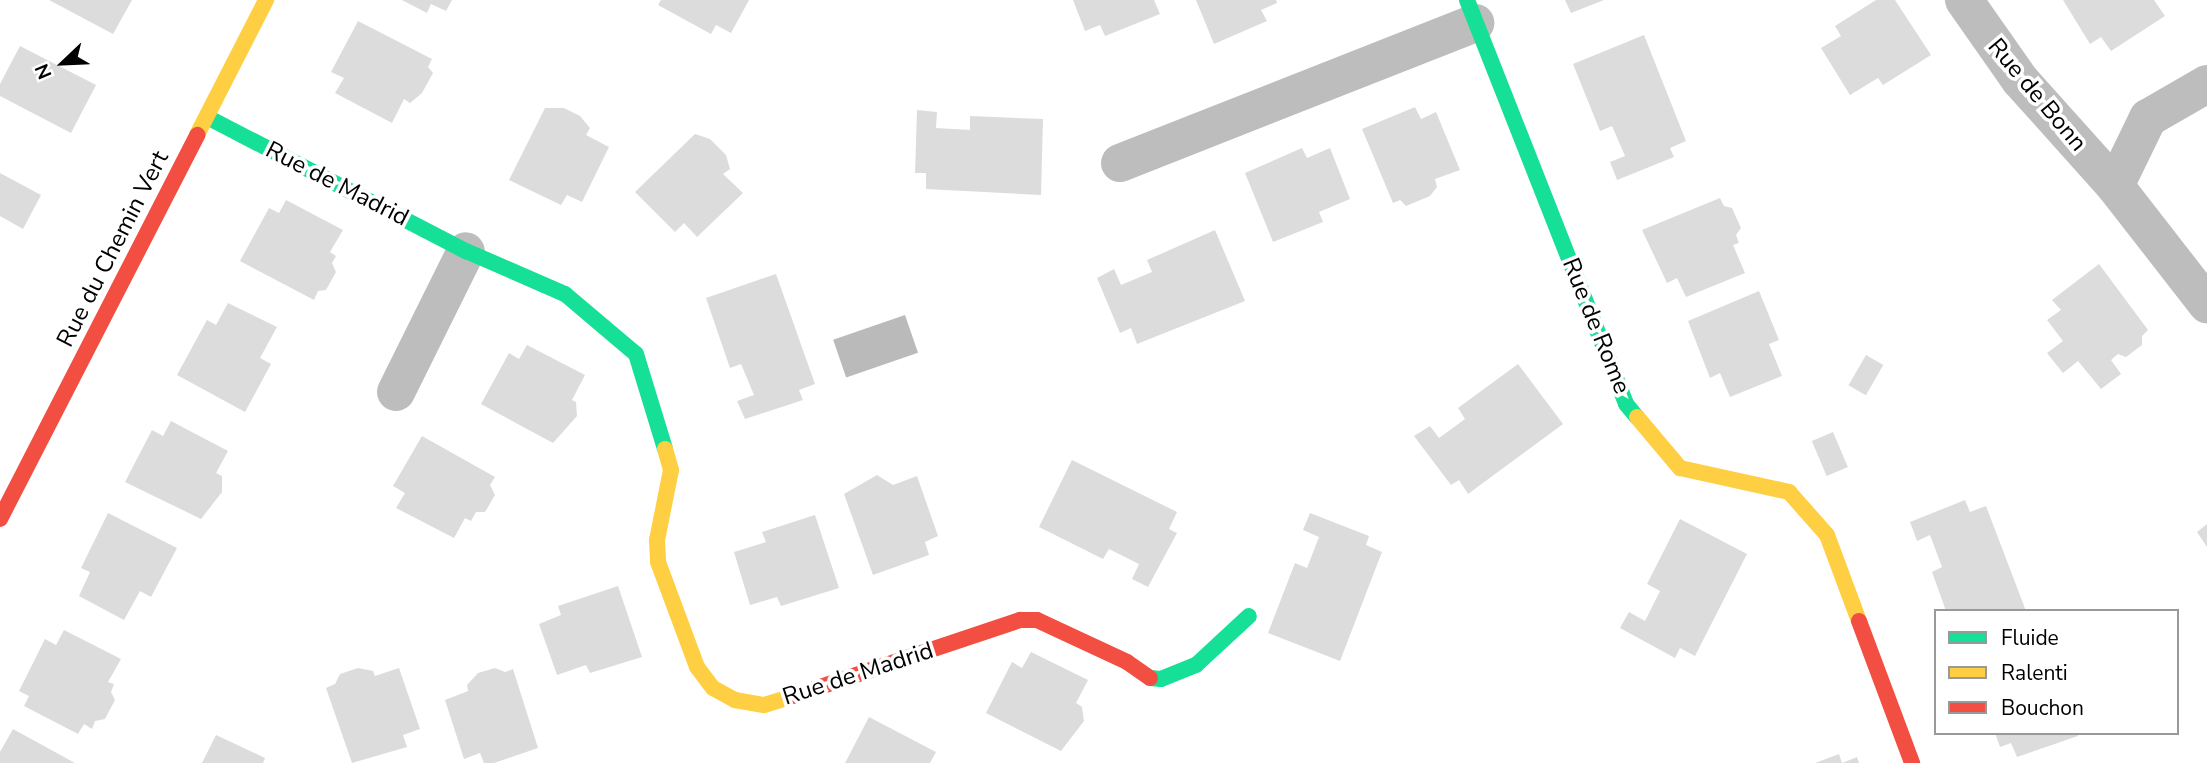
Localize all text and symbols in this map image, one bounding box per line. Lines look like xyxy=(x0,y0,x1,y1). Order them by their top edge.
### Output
north arrow xyxy=(28,28,98,98)
street label: Rue de Bonn xyxy=(1982,33,2092,157)
text: N xyxy=(29,60,58,83)
street label: Rue de Madrid xyxy=(261,136,413,232)
street label: Rue du Chemin Vert xyxy=(51,146,175,352)
street label: Rue de Rome xyxy=(1556,254,1636,398)
legend xyxy=(1934,609,2179,735)
text: Fluide xyxy=(2001,624,2059,652)
street label: Rue de Madrid xyxy=(779,636,937,712)
text: Ralenti xyxy=(2001,659,2068,687)
text: Bouchon xyxy=(2001,694,2084,722)

